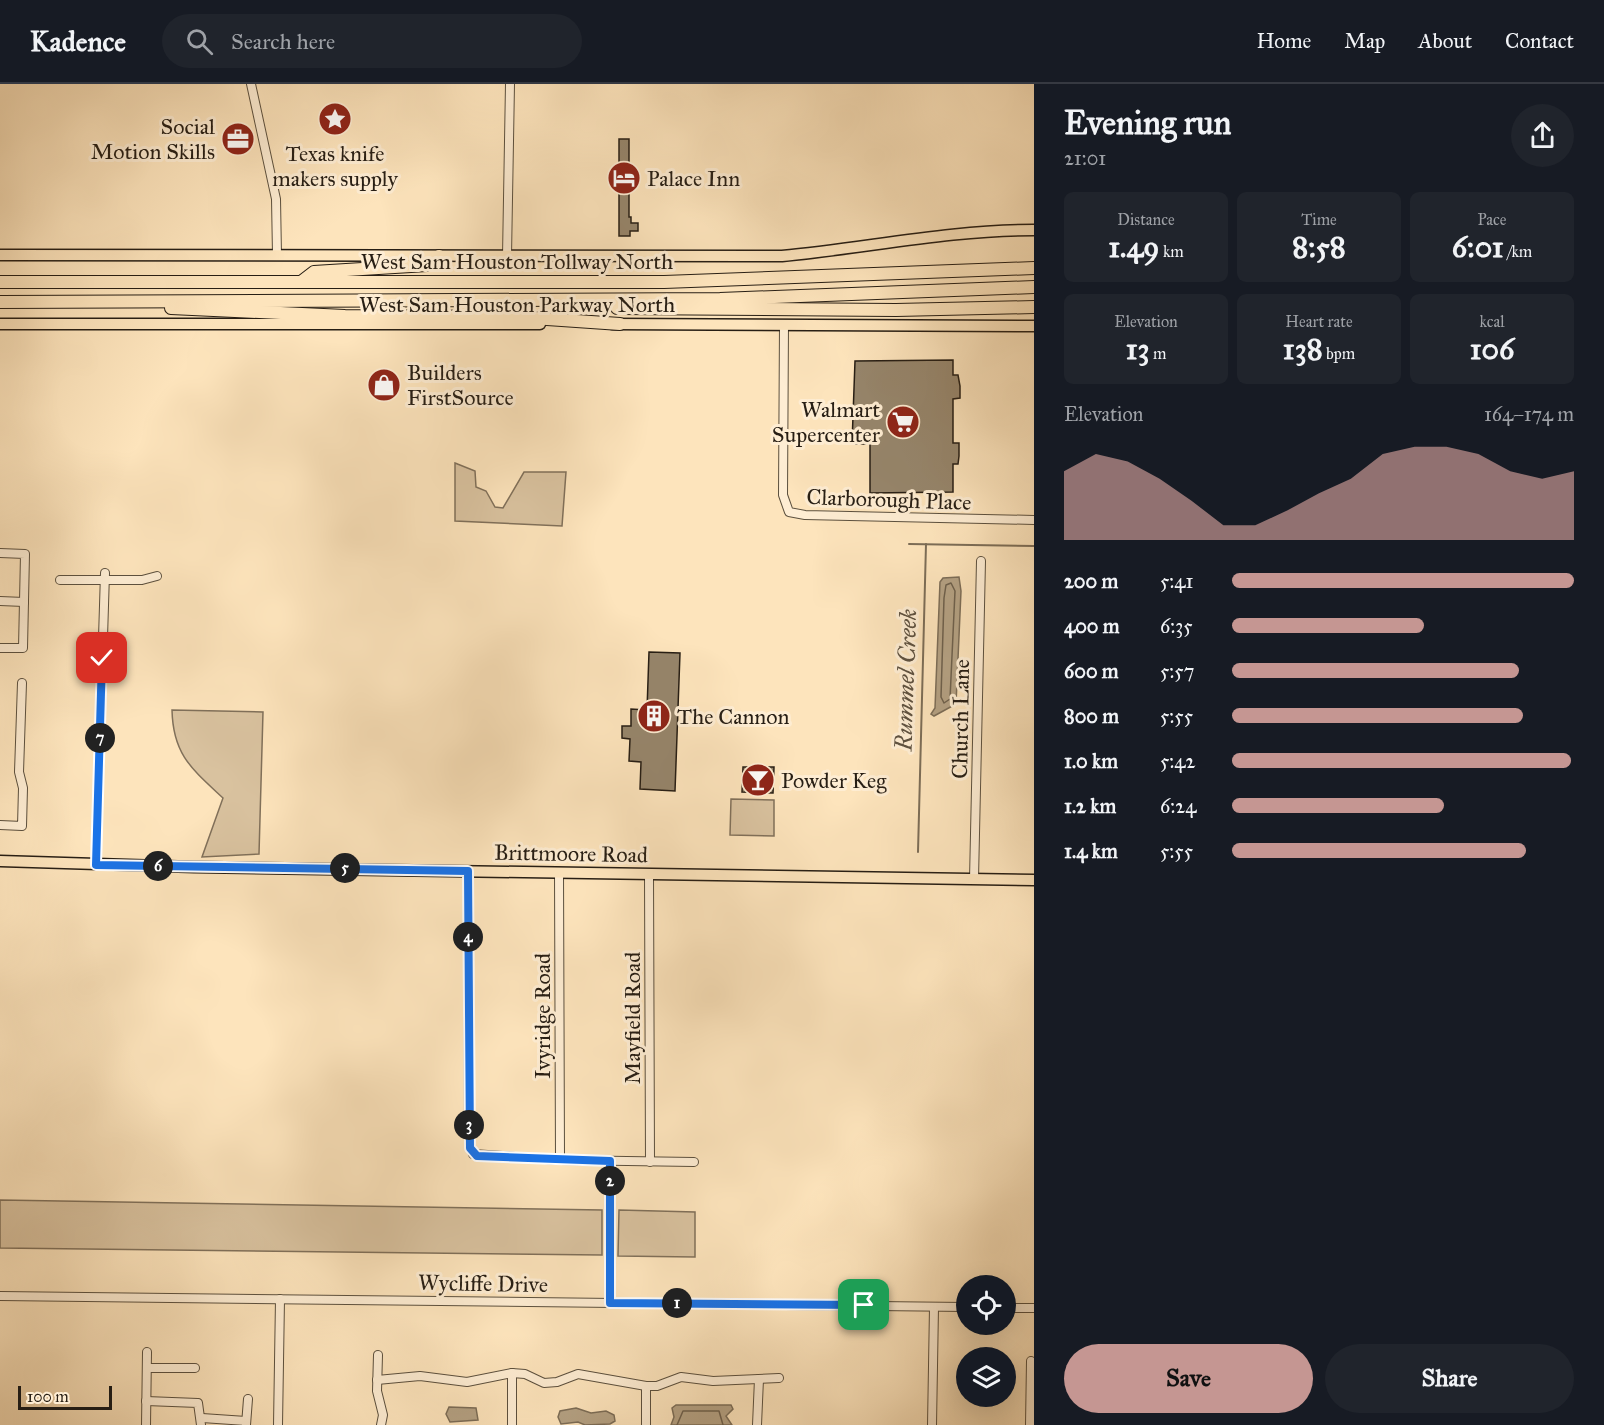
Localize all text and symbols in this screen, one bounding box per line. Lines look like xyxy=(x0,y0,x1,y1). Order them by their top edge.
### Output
search box xyxy=(162,14,582,68)
text: Kadence xyxy=(30,24,126,59)
icon: search xyxy=(183,25,216,58)
text: Search here xyxy=(231,28,335,55)
text: Home xyxy=(1256,28,1311,54)
text: Map xyxy=(1344,28,1385,54)
text: About xyxy=(1418,28,1472,54)
text: Contact xyxy=(1505,28,1574,54)
place icon: Texas knife makers supply xyxy=(317,101,353,137)
text: Evening run xyxy=(1064,103,1231,143)
button: share xyxy=(1511,104,1574,167)
place label: Social Motion Skills xyxy=(91,113,215,165)
office icon: Social Motion Skills xyxy=(220,121,256,157)
place label: Texas knife makers supply xyxy=(272,140,398,192)
text: 21:01 xyxy=(1064,146,1106,170)
hotel icon: Palace Inn xyxy=(606,160,642,196)
place label: Palace Inn xyxy=(647,165,740,192)
text: Distance xyxy=(1117,210,1175,229)
text: Time xyxy=(1301,210,1337,229)
text: Pace xyxy=(1477,210,1507,229)
text: 1.49 xyxy=(1108,229,1159,265)
text: 8:58 xyxy=(1292,229,1346,265)
text: 6:01 xyxy=(1452,229,1504,265)
text: km xyxy=(1159,242,1184,261)
text: /km xyxy=(1504,242,1532,261)
street label: West Sam Houston Tollway North xyxy=(361,248,673,275)
street label: West Sam Houston Parkway North xyxy=(359,291,675,318)
text: Elevation xyxy=(1114,312,1178,331)
text: Heart rate xyxy=(1285,312,1353,331)
text: kcal xyxy=(1479,312,1505,331)
text: 13 xyxy=(1126,331,1149,367)
text: 138 xyxy=(1283,331,1323,367)
text: 106 xyxy=(1470,331,1514,367)
text: m xyxy=(1149,344,1166,363)
text: bpm xyxy=(1323,344,1355,363)
place label: Builders FirstSource xyxy=(407,359,514,411)
shop icon: Builders FirstSource xyxy=(366,367,402,403)
place label: Walmart Supercenter xyxy=(772,396,881,448)
text: Elevation xyxy=(1064,402,1143,426)
text: 164–174 m xyxy=(1484,402,1574,426)
supermarket icon: Walmart Supercenter xyxy=(885,404,921,440)
street label: Clarborough Place xyxy=(806,483,972,516)
text: 200 m xyxy=(1064,569,1118,593)
text: 5:41 xyxy=(1160,569,1193,593)
water label: Rummel Creek xyxy=(888,608,923,753)
text: 400 m xyxy=(1064,614,1120,638)
text: 6:35 xyxy=(1160,614,1193,638)
pin xyxy=(76,632,127,683)
icon: check xyxy=(85,641,118,674)
street label: Church Lane xyxy=(946,659,975,779)
text: 600 m xyxy=(1064,659,1119,683)
text: 5:57 xyxy=(1160,659,1194,683)
building icon: The Cannon xyxy=(636,698,672,734)
place label: The Cannon xyxy=(677,703,789,730)
text: 800 m xyxy=(1064,704,1119,728)
text: 5:55 xyxy=(1160,704,1193,728)
pin: 7 xyxy=(85,723,115,753)
text: 7 xyxy=(96,728,104,747)
text: 1.0 km xyxy=(1064,749,1118,773)
text: 5:42 xyxy=(1160,749,1195,773)
bar icon: Powder Keg xyxy=(740,762,776,798)
place label: Powder Keg xyxy=(781,767,887,794)
text: 1.2 km xyxy=(1064,794,1116,818)
text: 6:24 xyxy=(1160,794,1196,818)
street label: Brittmoore Road xyxy=(494,839,648,868)
text: 1.4 km xyxy=(1064,839,1118,863)
text: 5:55 xyxy=(1160,839,1193,863)
pin: 6 xyxy=(143,851,173,881)
pin: 5 xyxy=(330,853,360,883)
text: 6 xyxy=(154,856,162,875)
text: 5 xyxy=(341,858,349,877)
pin: 4 xyxy=(453,922,483,952)
text: 4 xyxy=(464,927,472,946)
street label: Mayfield Road xyxy=(619,952,646,1084)
street label: Ivyridge Road xyxy=(529,953,556,1079)
pin: 3 xyxy=(454,1110,484,1140)
text: 3 xyxy=(466,1115,472,1134)
pin: 2 xyxy=(595,1166,625,1196)
text: 2 xyxy=(606,1171,614,1190)
street label: Wycliffe Drive xyxy=(418,1269,548,1298)
map controls xyxy=(956,1275,1016,1407)
button: locate xyxy=(956,1275,1016,1335)
pin xyxy=(838,1279,889,1330)
pin: 1 xyxy=(662,1288,692,1318)
icon: arrive xyxy=(847,1288,880,1321)
text: 1 xyxy=(674,1293,680,1312)
button: Save xyxy=(1064,1344,1313,1413)
button: Share xyxy=(1325,1344,1574,1413)
button: layers xyxy=(956,1347,1016,1407)
scale bar xyxy=(18,1383,112,1410)
text: 100 m xyxy=(27,1387,69,1406)

